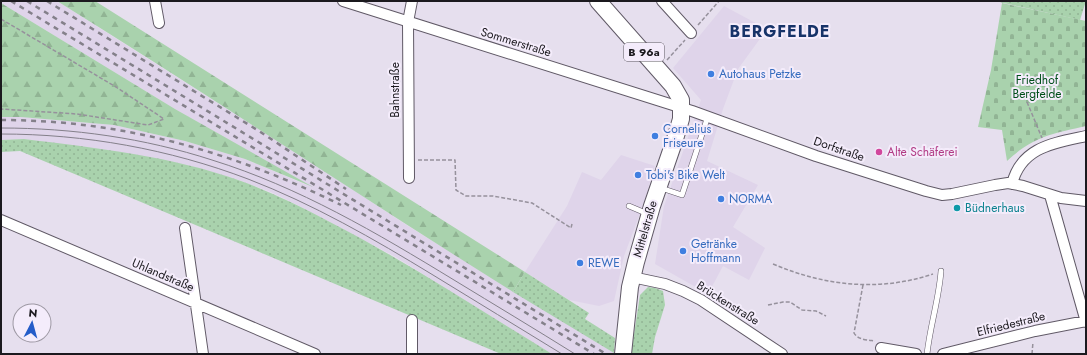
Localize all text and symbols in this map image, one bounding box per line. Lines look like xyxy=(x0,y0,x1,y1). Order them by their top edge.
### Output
district label: BERGFELDE xyxy=(730,20,830,43)
street label: Sommerstraße xyxy=(479,23,553,61)
road number: B 96a xyxy=(624,43,664,61)
street label: Bahnstraße xyxy=(386,62,404,118)
place label: Autohaus Petzke xyxy=(719,65,801,83)
marker: Autohaus Petzke xyxy=(706,69,716,79)
park label: Friedhof Bergfelde xyxy=(1012,71,1062,103)
place label: Cornelius Friseure xyxy=(663,120,712,152)
marker: Cornelius Friseure xyxy=(650,131,660,141)
street label: Dorfstraße xyxy=(811,132,867,166)
place label: Alte Schäferei xyxy=(887,143,958,161)
marker: Alte Schäferei xyxy=(874,147,884,157)
place label: Tobi's Bike Welt xyxy=(646,166,725,184)
marker: Tobi's Bike Welt xyxy=(633,170,643,180)
place label: NORMA xyxy=(729,190,772,208)
marker: NORMA xyxy=(716,194,726,204)
street label: Mittelstraße xyxy=(628,199,662,259)
place label: Büdnerhaus xyxy=(965,199,1025,217)
marker: Büdnerhaus xyxy=(952,203,962,213)
place label: Getränke Hoffmann xyxy=(691,235,741,267)
marker: Getränke Hoffmann xyxy=(678,246,688,256)
street label: Uhlandstraße xyxy=(129,254,197,296)
place label: REWE xyxy=(588,254,620,272)
marker: REWE xyxy=(575,258,585,268)
street label: Brückenstraße xyxy=(693,277,763,329)
north arrow xyxy=(12,303,52,343)
text: N xyxy=(28,305,38,321)
street label: Elfriedestraße xyxy=(975,307,1047,341)

